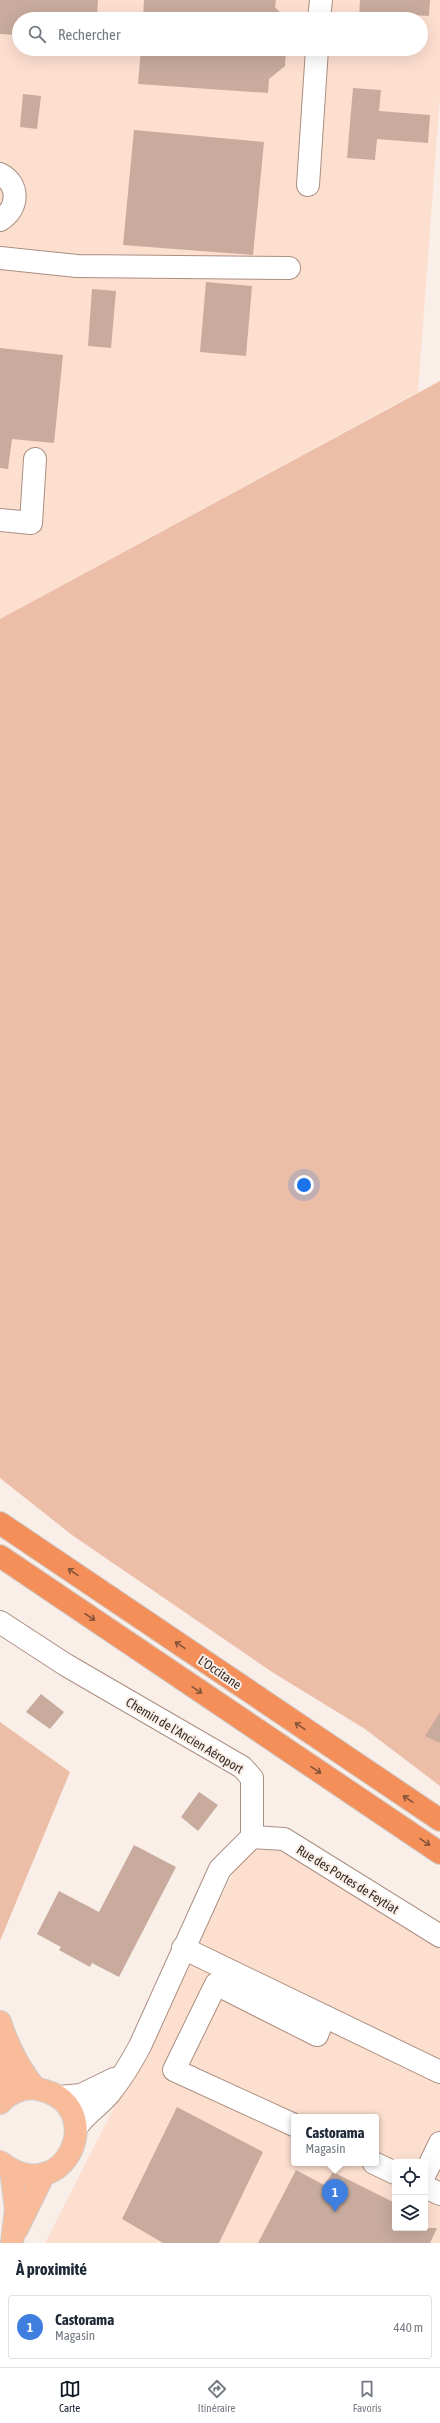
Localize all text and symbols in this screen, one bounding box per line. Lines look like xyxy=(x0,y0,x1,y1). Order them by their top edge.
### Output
search box xyxy=(12,12,428,56)
icon: search xyxy=(26,23,48,45)
text: Rechercher xyxy=(58,26,120,43)
your location xyxy=(294,1175,314,1195)
one-way arrow xyxy=(68,1568,79,1576)
one-way arrow xyxy=(84,1613,95,1621)
one-way arrow xyxy=(174,1641,186,1649)
street label: L'Occitane xyxy=(195,1653,244,1692)
one-way arrow xyxy=(192,1686,203,1694)
street label: Chemin de l'Ancien Aéroport xyxy=(123,1694,246,1777)
one-way arrow xyxy=(295,1722,306,1730)
one-way arrow xyxy=(311,1766,322,1774)
one-way arrow xyxy=(402,1794,413,1803)
one-way arrow xyxy=(419,1838,430,1846)
street label: Rue des Portes de Feytiat xyxy=(294,1842,402,1917)
popup xyxy=(291,2114,379,2166)
text: Castorama xyxy=(305,2124,365,2141)
text: Magasin xyxy=(305,2141,345,2156)
map controls xyxy=(392,2159,428,2231)
button: locate xyxy=(392,2159,428,2195)
pin: 1 xyxy=(322,2179,348,2212)
button: layers xyxy=(392,2195,428,2231)
text: À proximité xyxy=(16,2259,87,2279)
text: Castorama xyxy=(55,2311,114,2328)
text: 1 xyxy=(27,2320,33,2335)
text: 440 m xyxy=(394,2320,423,2335)
text: Magasin xyxy=(55,2328,95,2343)
tab: Carte xyxy=(59,2378,81,2414)
tab: Itinéraire xyxy=(198,2378,236,2414)
tab: Favoris xyxy=(353,2378,381,2414)

